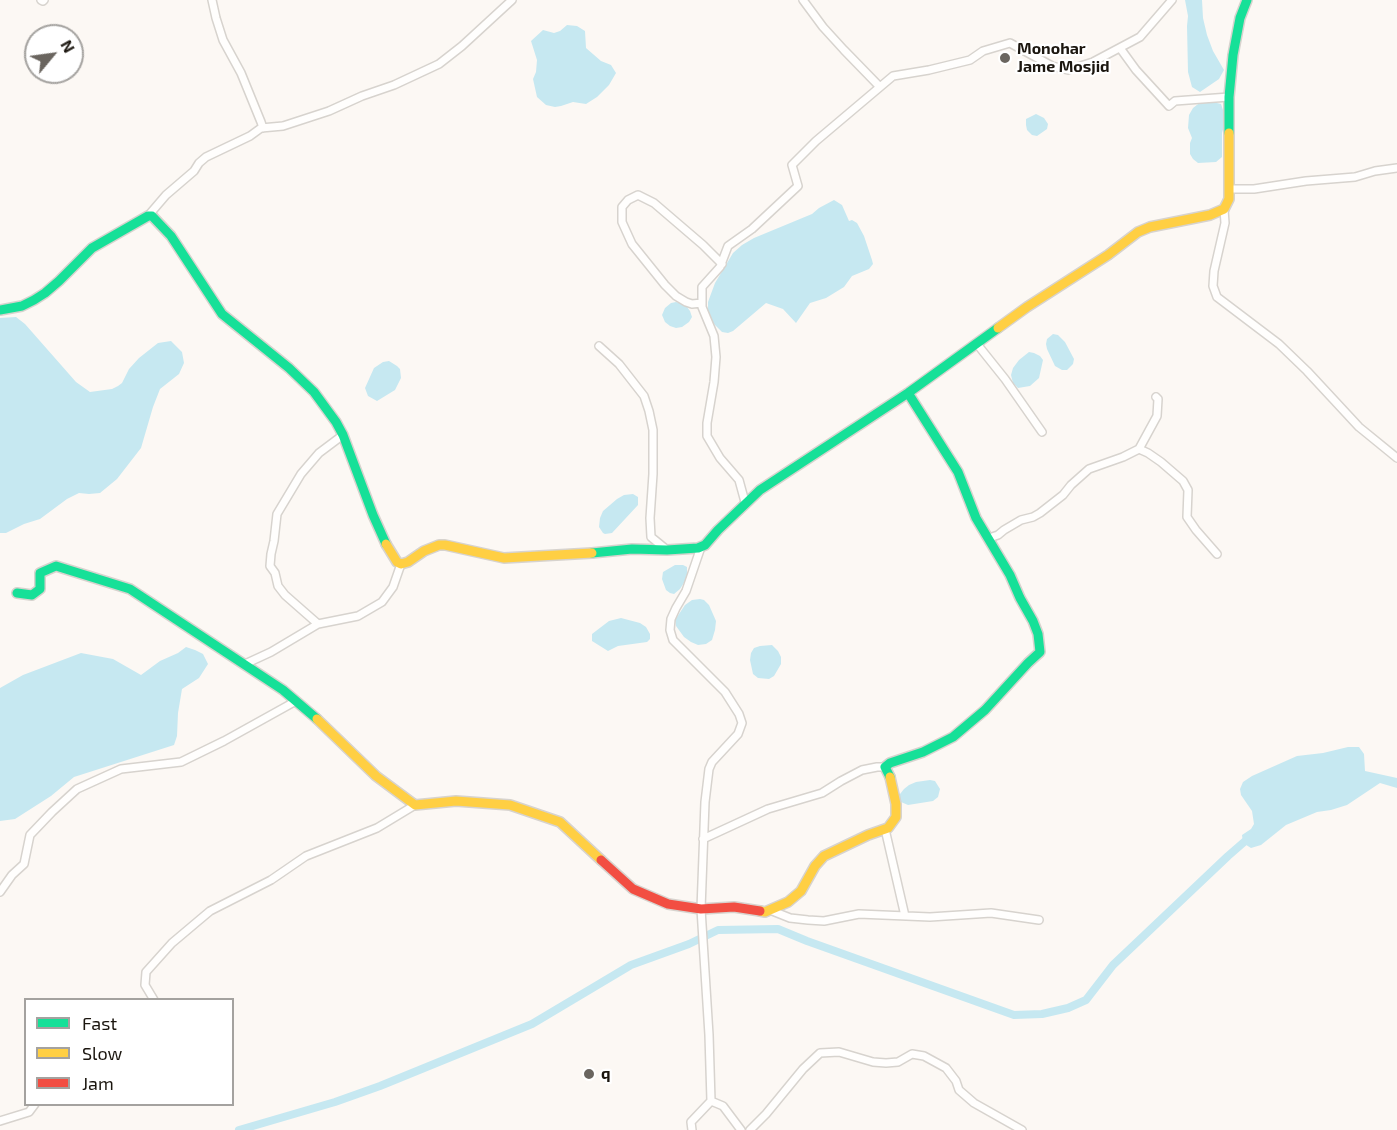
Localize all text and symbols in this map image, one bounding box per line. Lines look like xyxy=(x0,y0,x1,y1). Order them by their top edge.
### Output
north arrow xyxy=(24,24,84,84)
text: N xyxy=(57,36,80,56)
place label: Monohar Jame Mosjid xyxy=(1017,39,1110,77)
marker: Monohar Jame Mosjid xyxy=(998,51,1012,65)
legend xyxy=(24,998,234,1106)
text: Fast xyxy=(82,1012,117,1034)
text: Slow xyxy=(82,1042,122,1064)
place label: q xyxy=(601,1064,611,1084)
marker: q xyxy=(582,1067,596,1081)
text: Jam xyxy=(82,1072,114,1094)

